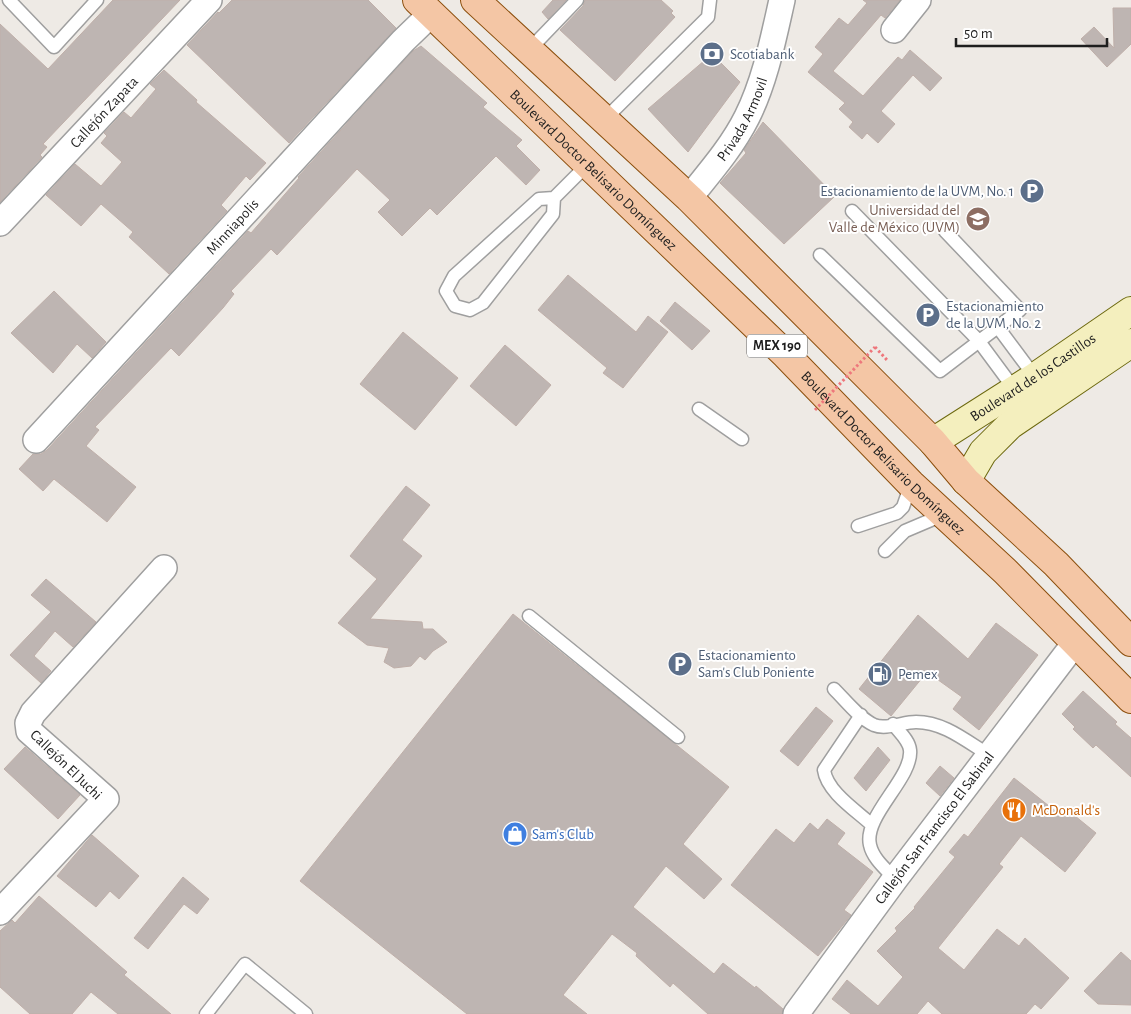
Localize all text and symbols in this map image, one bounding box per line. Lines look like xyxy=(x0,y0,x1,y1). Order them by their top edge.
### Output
scale bar xyxy=(956,15,1107,47)
text: 50 m xyxy=(964,26,993,41)
bank icon: Scotiabank xyxy=(699,41,725,67)
place label: Scotiabank xyxy=(730,47,794,62)
street label: Callejón Zapata xyxy=(67,73,141,151)
street label: Privada Armovil xyxy=(714,75,770,164)
street label: Boulevard Doctor Belisario Domínguez xyxy=(507,87,680,253)
parking icon: Estacionamiento de la UVM, No. 1 xyxy=(1019,178,1045,204)
place label: Estacionamiento de la UVM, No. 1 xyxy=(820,184,1014,199)
street label: Minniapolis xyxy=(203,196,261,257)
place label: Universidad del Valle de México (UVM) xyxy=(829,203,960,235)
school or university icon: Universidad del Valle de México (UVM) xyxy=(965,206,991,232)
place label: Estacionamiento de la UVM, No. 2 xyxy=(946,299,1044,331)
parking icon: Estacionamiento de la UVM, No. 2 xyxy=(915,302,941,328)
street label: Boulevard de los Castillos xyxy=(967,330,1098,424)
road number: MEX 190 xyxy=(747,334,807,358)
street label: Boulevard Doctor Belisario Domínguez xyxy=(798,368,968,538)
place label: Estacionamiento Sam's Club Poniente xyxy=(698,648,814,680)
parking icon: Estacionamiento Sam's Club Poniente xyxy=(667,651,693,677)
fuel station icon: Pemex xyxy=(867,661,893,687)
place label: Pemex xyxy=(898,667,938,682)
street label: Callejón El Juchi xyxy=(27,727,105,803)
street label: Callejón San Francisco El Sabinal xyxy=(872,749,997,907)
restaurant icon: McDonald's xyxy=(1001,797,1027,823)
place label: McDonald's xyxy=(1032,803,1100,818)
shop icon: Sam's Club xyxy=(502,821,528,847)
place label: Sam's Club xyxy=(532,827,594,842)

